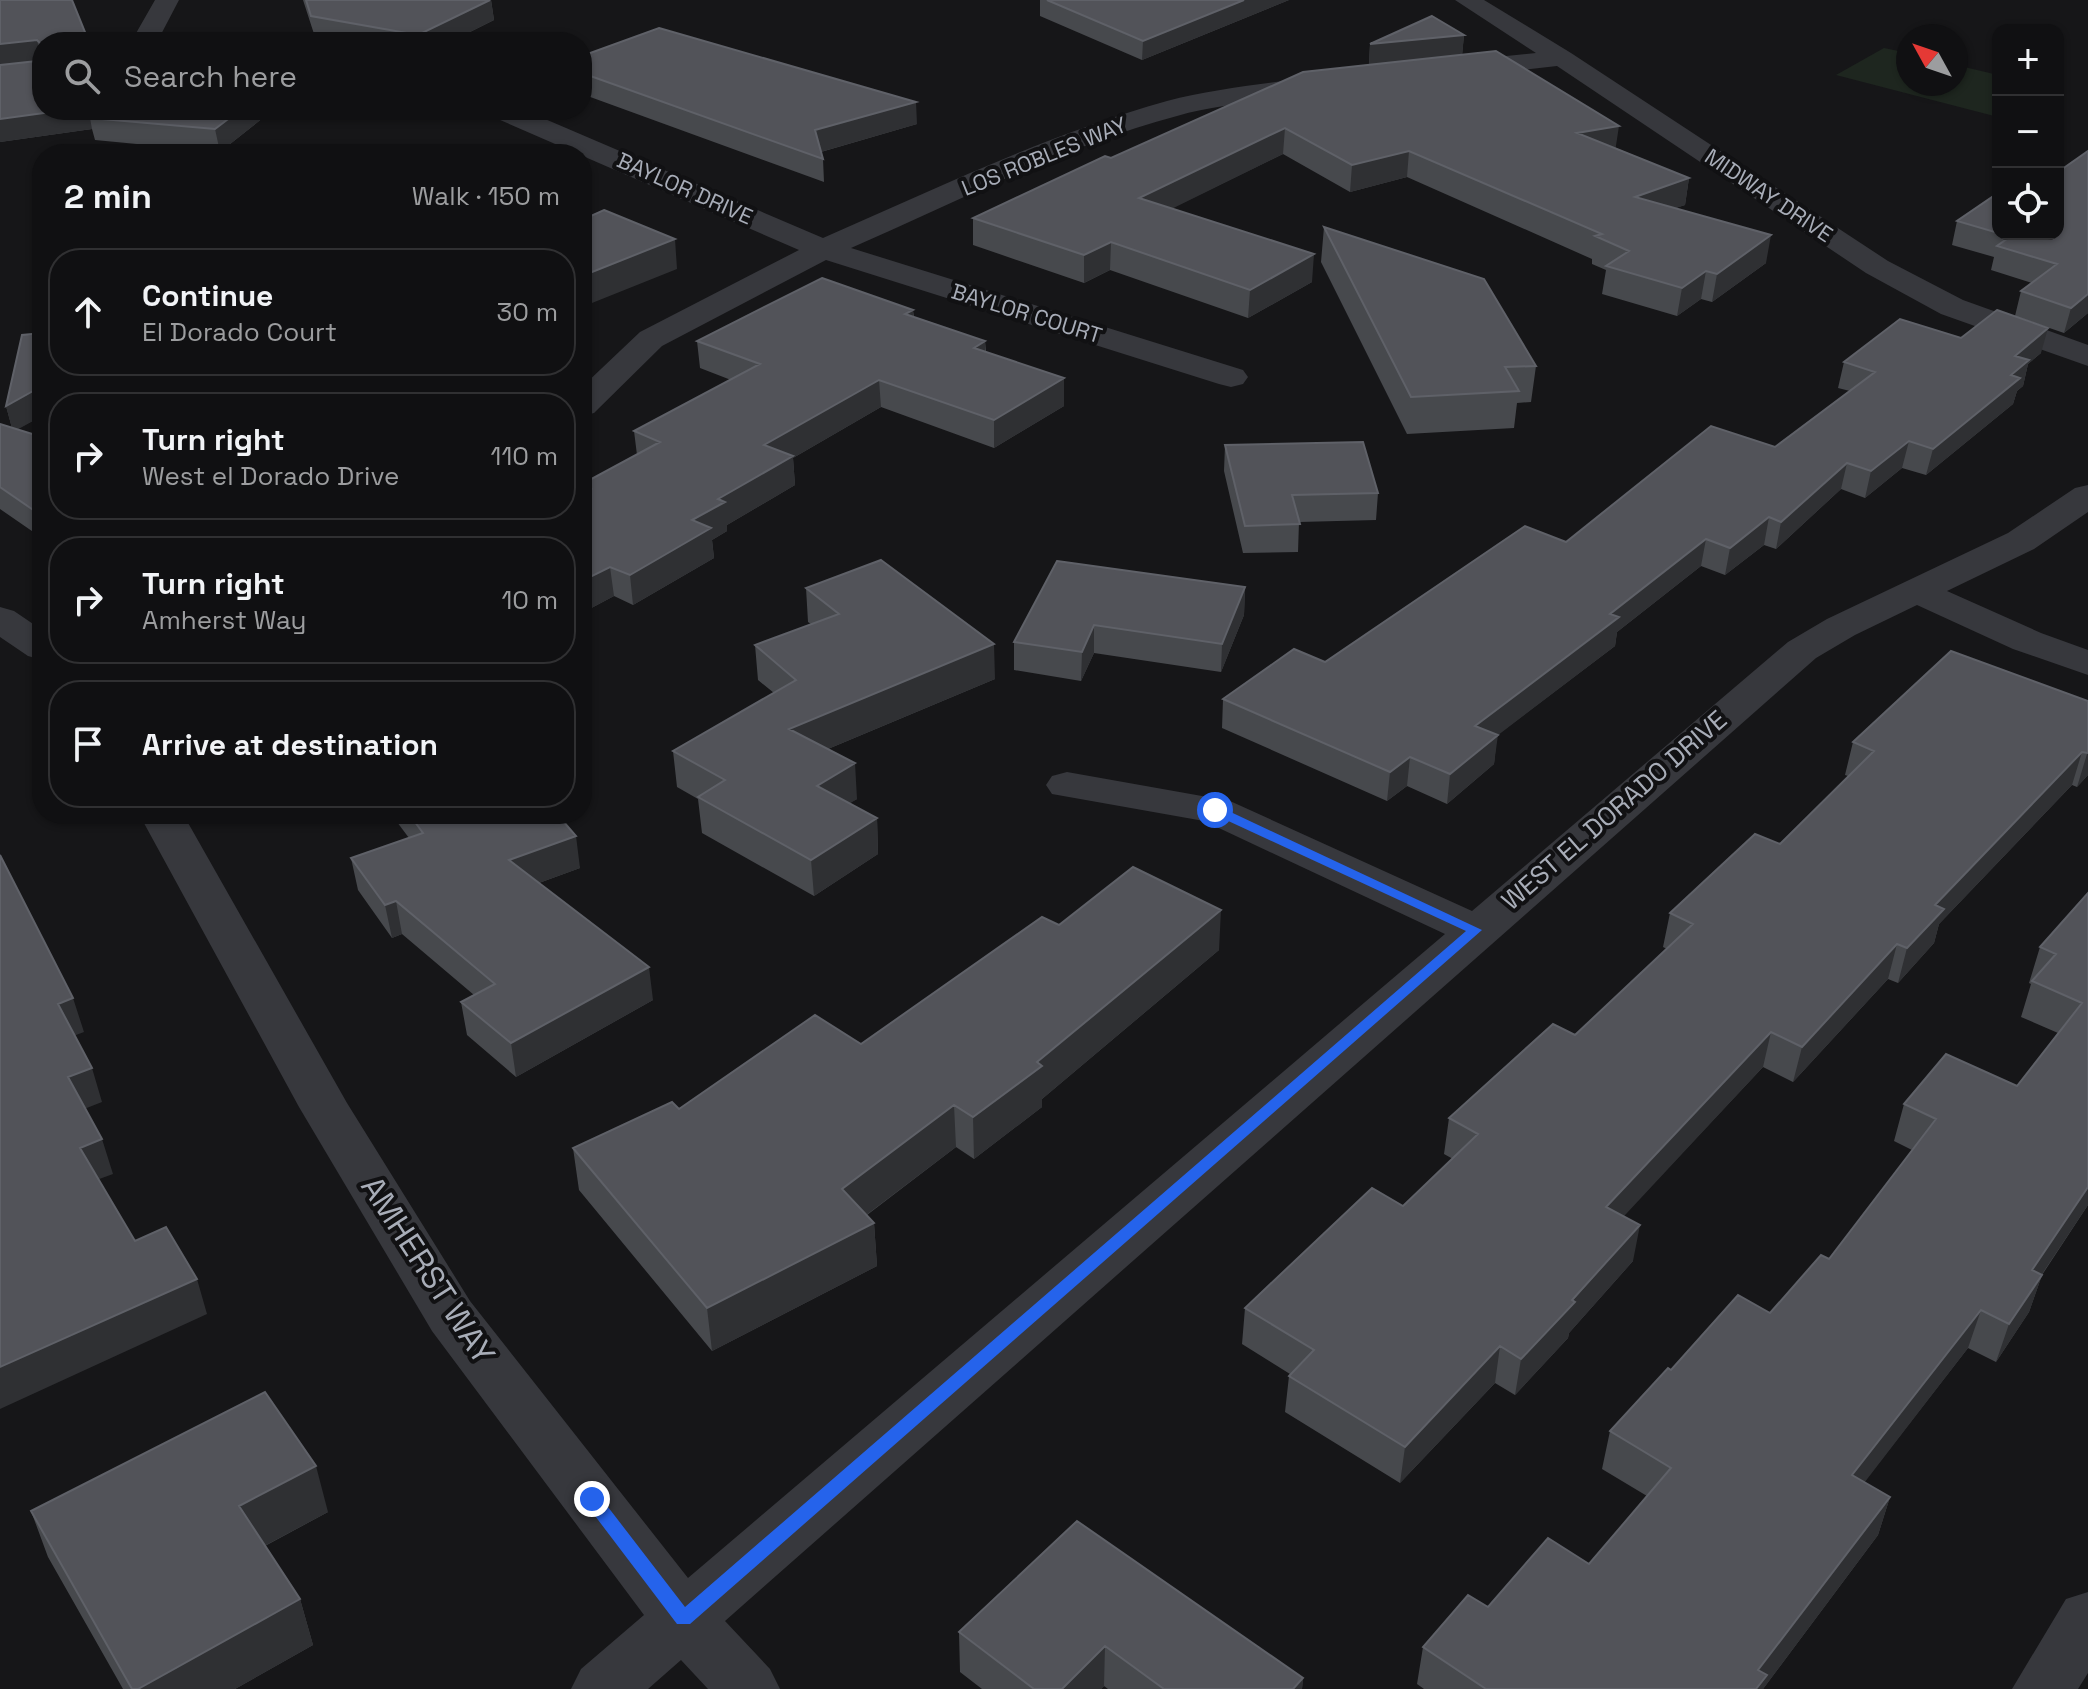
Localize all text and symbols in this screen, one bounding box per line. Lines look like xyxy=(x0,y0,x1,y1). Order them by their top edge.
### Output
north arrow xyxy=(1896,24,1968,96)
map controls xyxy=(1992,24,2064,240)
button: + xyxy=(1992,24,2064,96)
search box xyxy=(32,32,592,120)
icon: search xyxy=(60,54,104,98)
text: Search here xyxy=(124,57,297,96)
button: − xyxy=(1992,96,2064,168)
street label: LOS ROBLES WAY xyxy=(957,110,1131,202)
street label: MIDWAY DRIVE xyxy=(1700,142,1838,248)
street label: BAYLOR DRIVE xyxy=(613,146,757,230)
button: locate xyxy=(1992,168,2064,240)
text: 2 min xyxy=(64,175,152,218)
text: Walk · 150 m xyxy=(412,179,560,213)
text: Continue xyxy=(142,276,273,315)
street label: BAYLOR COURT xyxy=(948,277,1106,349)
icon: ahead xyxy=(66,290,110,334)
text: 30 m xyxy=(497,295,558,329)
text: El Dorado Court xyxy=(142,315,337,349)
text: Turn right xyxy=(142,420,285,459)
icon: right xyxy=(66,434,110,478)
text: 110 m xyxy=(491,439,558,473)
text: West el Dorado Drive xyxy=(142,459,399,493)
text: Turn right xyxy=(142,564,285,603)
icon: right xyxy=(66,578,110,622)
text: 10 m xyxy=(501,583,558,617)
text: Amherst Way xyxy=(142,603,307,637)
street label: WEST EL DORADO DRIVE xyxy=(1494,703,1734,917)
icon: arrive xyxy=(66,722,110,766)
text: Arrive at destination xyxy=(142,725,438,764)
route start xyxy=(1197,792,1233,828)
street label: AMHERST WAY xyxy=(352,1168,504,1372)
route end xyxy=(574,1481,610,1517)

